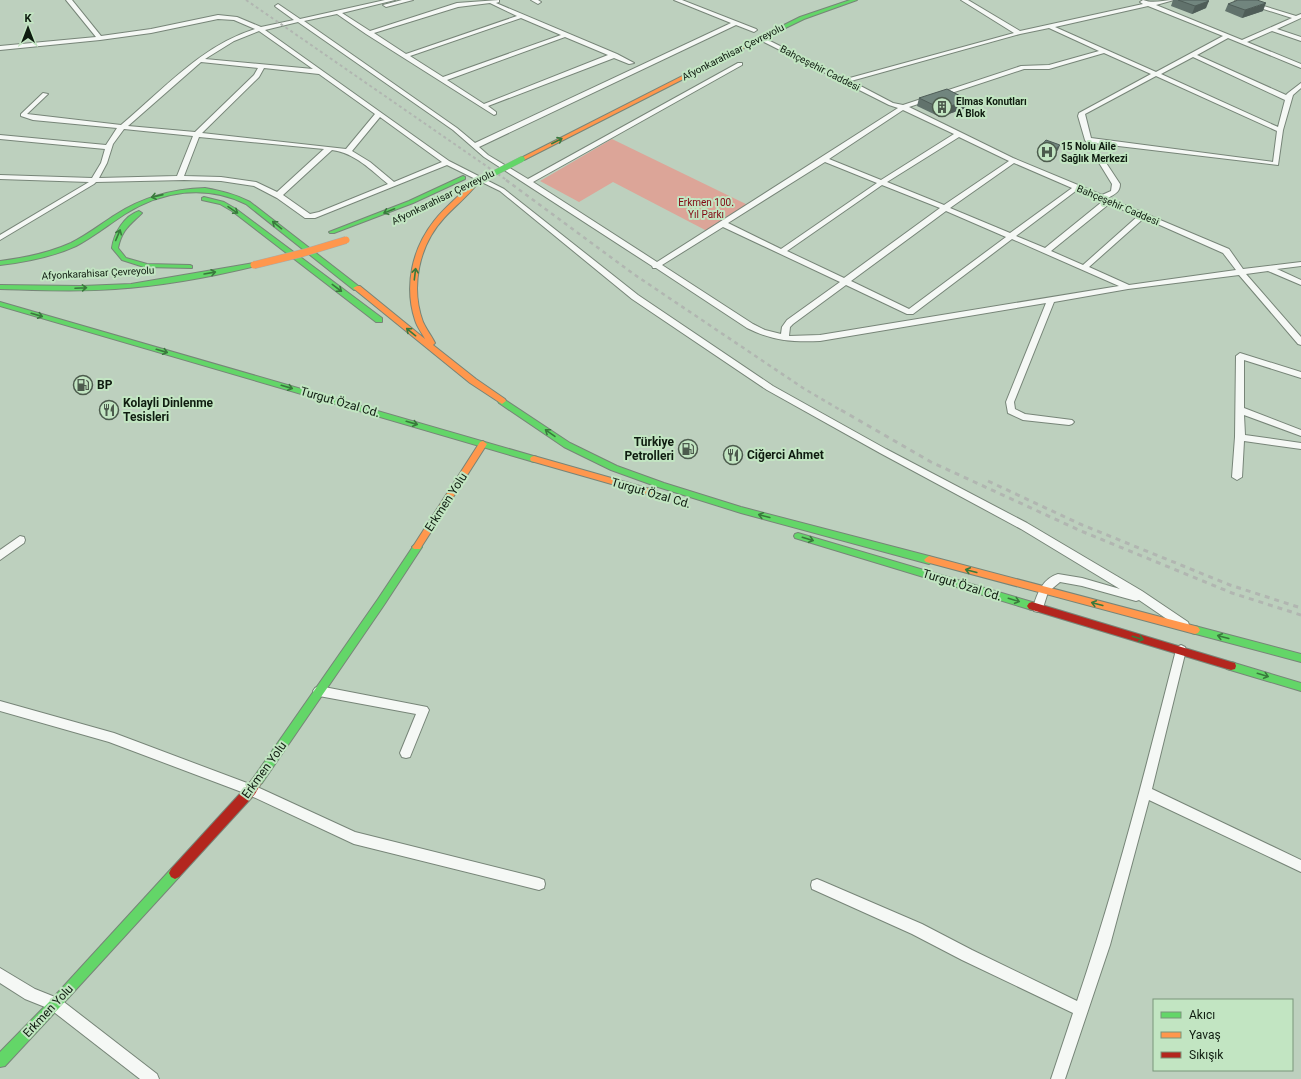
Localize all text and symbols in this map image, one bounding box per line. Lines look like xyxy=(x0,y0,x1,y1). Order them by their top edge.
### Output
north arrow xyxy=(8,8,48,48)
text: K xyxy=(25,12,33,25)
street label: Afyonkarahisar Çevreyolu xyxy=(680,21,786,83)
street label: Bahçeşehir Caddesi xyxy=(778,43,862,93)
building icon: Elmas Konutları A Blok xyxy=(931,96,953,118)
place label: Elmas Konutları A Blok xyxy=(956,96,1027,119)
one-way arrow xyxy=(550,137,562,144)
hospital icon: 15 Nolu Aile Sağlık Merkezi xyxy=(1036,141,1058,163)
place label: 15 Nolu Aile Sağlık Merkezi xyxy=(1061,141,1128,164)
street label: Afyonkarahisar Çevreyolu xyxy=(390,167,496,227)
street label: Bahçeşehir Caddesi xyxy=(1075,183,1161,227)
one-way arrow xyxy=(151,193,164,201)
park label: Erkmen 100. Yıl Parkı xyxy=(678,197,734,220)
one-way arrow xyxy=(227,206,238,214)
one-way arrow xyxy=(383,208,395,215)
one-way arrow xyxy=(271,220,282,229)
one-way arrow xyxy=(114,229,122,241)
street label: Afyonkarahisar Çevreyolu xyxy=(41,265,155,281)
one-way arrow xyxy=(411,267,419,280)
one-way arrow xyxy=(203,269,216,277)
one-way arrow xyxy=(331,284,342,292)
one-way arrow xyxy=(74,285,87,292)
one-way arrow xyxy=(31,312,44,319)
one-way arrow xyxy=(406,327,417,336)
one-way arrow xyxy=(156,348,169,355)
fuel station icon: BP xyxy=(72,374,94,396)
place label: BP xyxy=(97,378,113,392)
street label: Turgut Özal Cd. xyxy=(299,383,382,420)
one-way arrow xyxy=(281,384,294,391)
place label: Kolayli Dinlenme Tesisleri xyxy=(123,396,214,424)
restaurant icon: Kolayli Dinlenme Tesisleri xyxy=(98,399,120,421)
one-way arrow xyxy=(405,420,418,427)
one-way arrow xyxy=(545,429,556,437)
place label: Türkiye Petrolleri xyxy=(624,435,675,463)
fuel station icon: Türkiye Petrolleri xyxy=(677,438,699,460)
restaurant icon: Ciğerci Ahmet xyxy=(722,444,744,466)
place label: Ciğerci Ahmet xyxy=(747,448,824,462)
street label: Erkmen Yolu xyxy=(422,470,470,534)
street label: Turgut Özal Cd. xyxy=(610,474,693,511)
one-way arrow xyxy=(758,512,771,520)
one-way arrow xyxy=(802,536,815,543)
street label: Turgut Özal Cd. xyxy=(921,565,1003,604)
one-way arrow xyxy=(965,567,978,574)
one-way arrow xyxy=(1007,597,1020,604)
one-way arrow xyxy=(1091,600,1104,607)
one-way arrow xyxy=(1216,633,1229,640)
one-way arrow xyxy=(1131,635,1144,642)
one-way arrow xyxy=(1256,672,1269,679)
street label: Erkmen Yolu xyxy=(239,739,289,801)
street label: Erkmen Yolu xyxy=(20,982,76,1040)
legend xyxy=(1153,999,1293,1071)
text: Akıcı xyxy=(1189,1008,1215,1022)
text: Yavaş xyxy=(1189,1028,1221,1042)
text: Sıkışık xyxy=(1189,1048,1224,1062)

